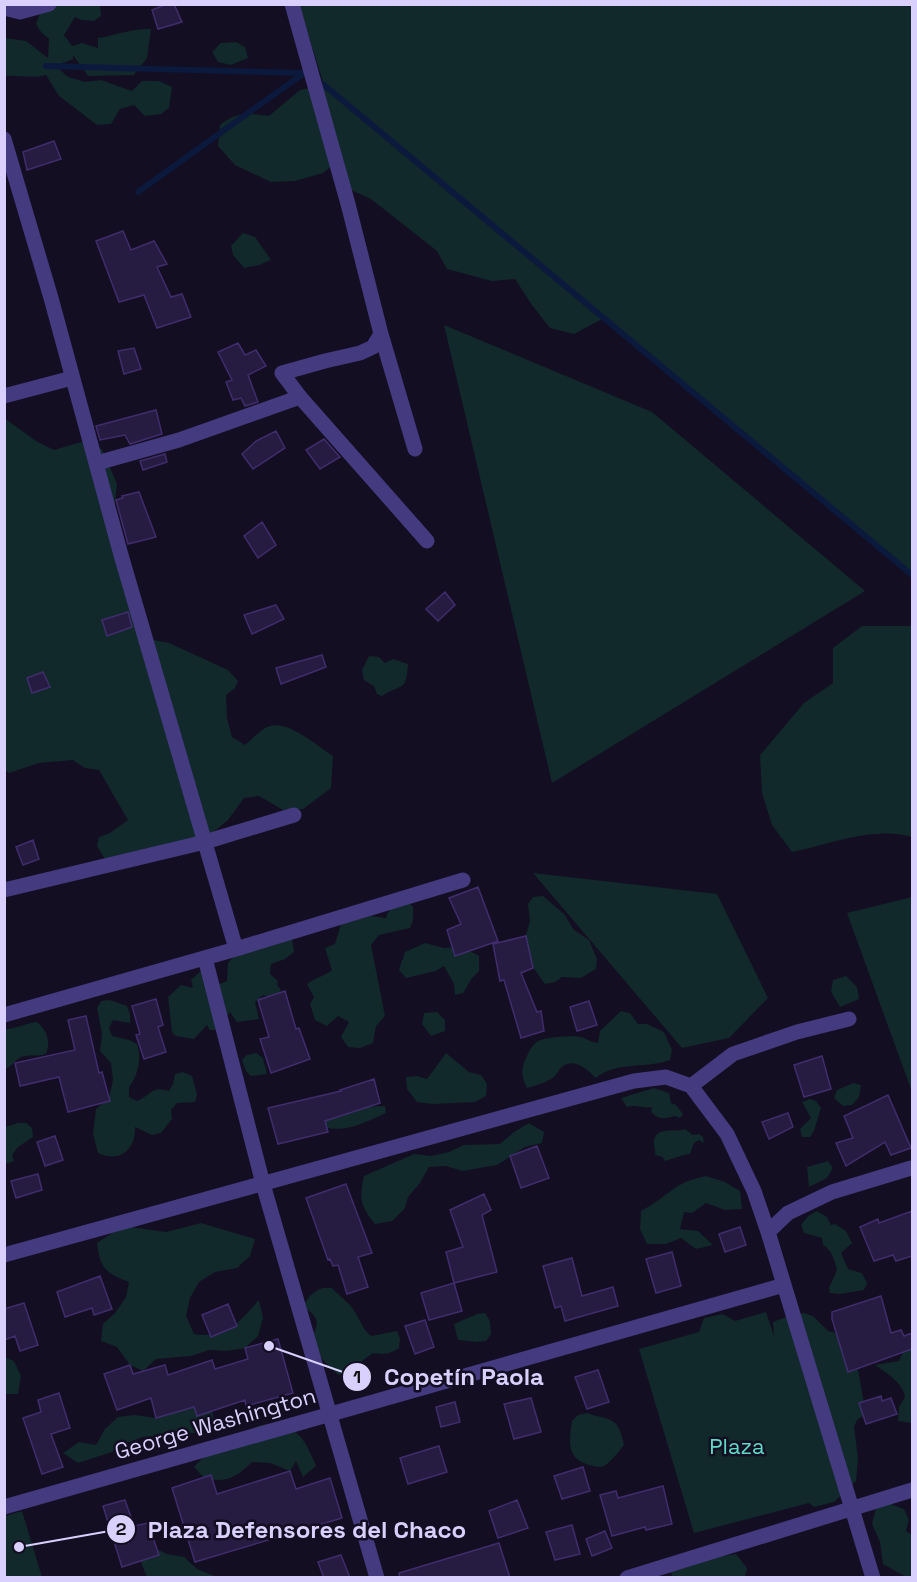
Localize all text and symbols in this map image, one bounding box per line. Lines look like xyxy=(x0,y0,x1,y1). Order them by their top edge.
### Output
callout: Copetín Paola xyxy=(342,1356,556,1398)
text: Copetín Paola xyxy=(384,1361,544,1392)
text: 1 xyxy=(353,1365,361,1388)
street label: George Washington xyxy=(111,1381,319,1465)
park label: Plaza xyxy=(709,1432,765,1460)
callout: Plaza Defensores del Chaco xyxy=(106,1508,478,1550)
text: Plaza Defensores del Chaco xyxy=(148,1514,466,1545)
text: 2 xyxy=(116,1517,127,1540)

